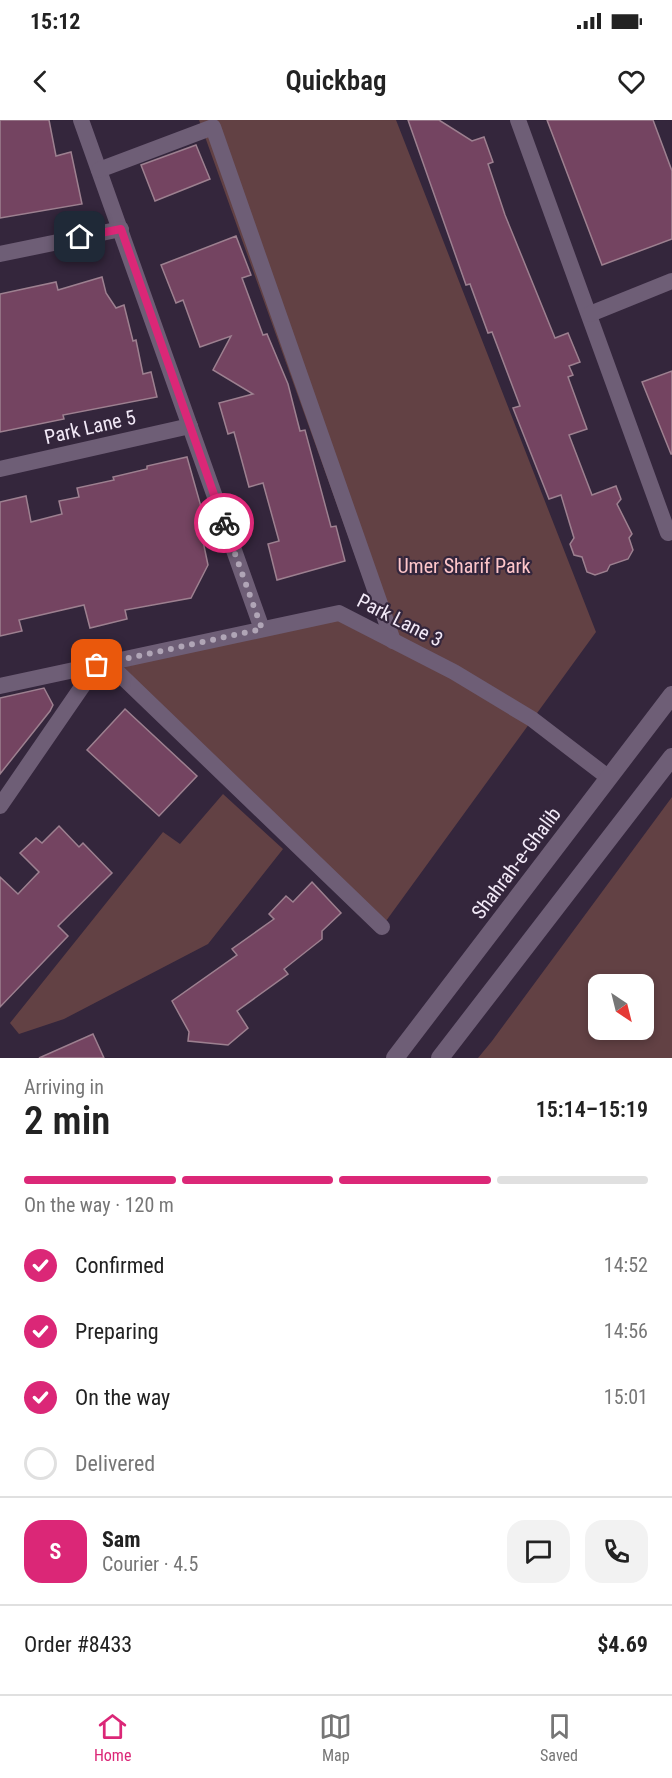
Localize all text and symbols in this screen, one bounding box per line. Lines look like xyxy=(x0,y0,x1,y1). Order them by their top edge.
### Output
text: 15:12 xyxy=(30,9,81,34)
icon: back xyxy=(24,65,57,98)
text: Quickbag xyxy=(286,65,387,97)
icon: heart xyxy=(615,65,648,98)
pin xyxy=(54,211,105,262)
icon: home xyxy=(63,220,96,253)
street label: Park Lane 5 xyxy=(42,405,138,449)
courier xyxy=(194,493,254,553)
icon: bike xyxy=(208,507,241,540)
park label: Umer Sharif Park xyxy=(397,554,531,578)
street label: Park Lane 3 xyxy=(353,588,447,652)
pin xyxy=(71,639,122,690)
icon: bag xyxy=(80,648,113,681)
street label: Shahrah-e-Ghalib xyxy=(466,802,566,924)
north arrow xyxy=(588,974,654,1040)
map controls xyxy=(588,974,654,1040)
text: Arriving in xyxy=(24,1075,104,1099)
text: 15:14–15:19 xyxy=(536,1097,648,1122)
text: 2 min xyxy=(24,1098,110,1144)
text: On the way · 120 m xyxy=(24,1193,174,1217)
icon: check xyxy=(24,1249,57,1282)
text: Confirmed xyxy=(75,1253,164,1278)
text: 14:52 xyxy=(604,1253,648,1277)
icon: check xyxy=(24,1315,57,1348)
text: Preparing xyxy=(75,1319,159,1344)
text: 14:56 xyxy=(604,1319,648,1343)
icon: check xyxy=(24,1381,57,1414)
text: On the way xyxy=(75,1385,170,1410)
text: 15:01 xyxy=(604,1385,648,1409)
text: Delivered xyxy=(75,1451,155,1476)
button: chat xyxy=(507,1520,570,1583)
button: phone xyxy=(585,1520,648,1583)
text: Sam xyxy=(102,1527,141,1552)
text: S xyxy=(50,1539,61,1564)
text: Courier · 4.5 xyxy=(102,1552,198,1576)
text: Order #8433 xyxy=(24,1632,132,1657)
text: $4.69 xyxy=(597,1632,648,1657)
tab: Home xyxy=(94,1710,131,1765)
tab: Map xyxy=(319,1710,352,1765)
tab: Saved xyxy=(540,1710,578,1765)

